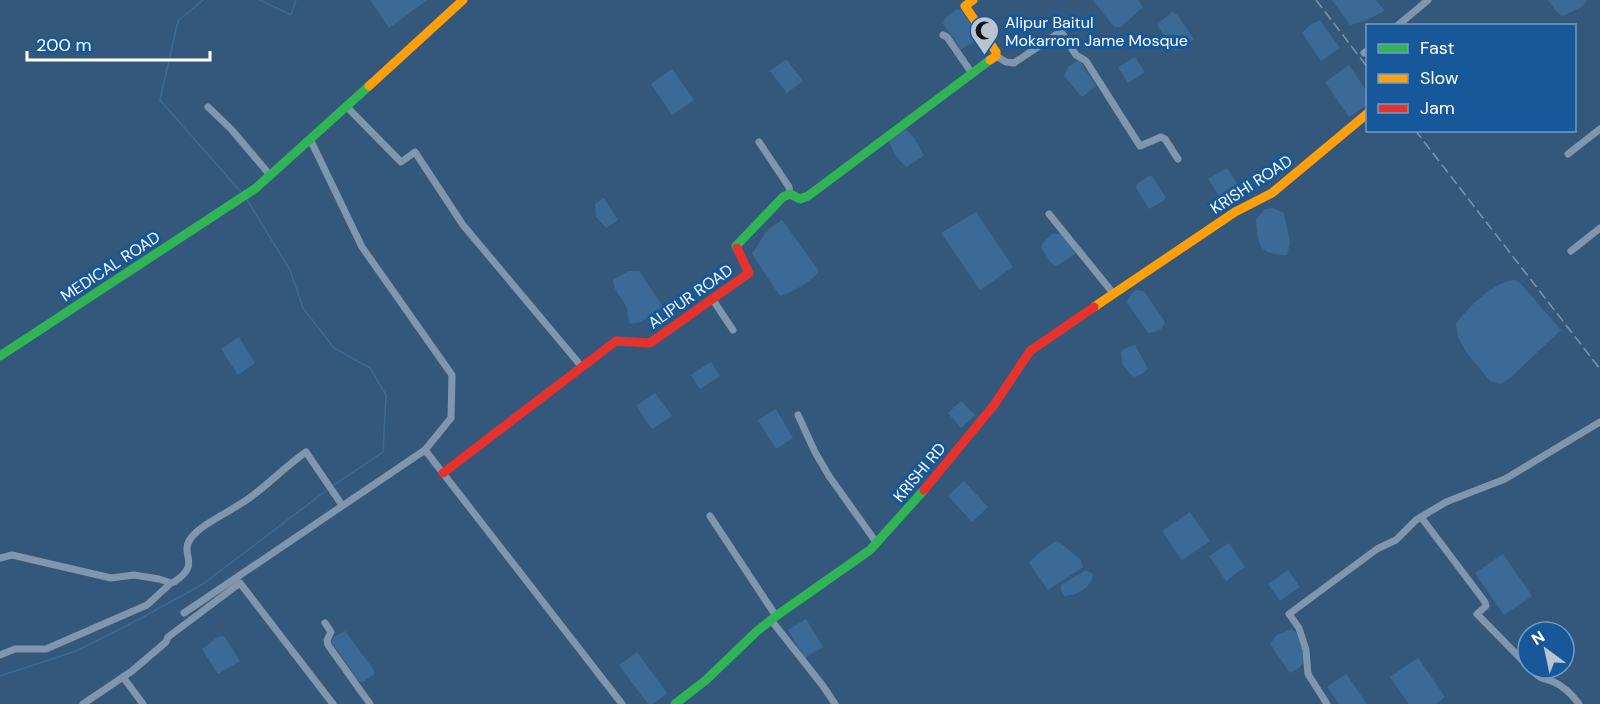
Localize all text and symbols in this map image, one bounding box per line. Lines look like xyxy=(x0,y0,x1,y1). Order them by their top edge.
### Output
place label: Alipur Baitul Mokarrom Jame Mosque xyxy=(1005,12,1188,51)
mosque icon: Alipur Baitul Mokarrom Jame Mosque xyxy=(968,15,1000,57)
scale bar xyxy=(27,24,210,62)
legend xyxy=(1366,24,1576,132)
text: 200 m xyxy=(36,33,92,57)
text: Fast xyxy=(1420,36,1455,60)
text: Slow xyxy=(1420,66,1459,90)
text: Jam xyxy=(1420,96,1455,120)
street label: KRISHI ROAD xyxy=(1206,150,1296,219)
street label: MEDICAL ROAD xyxy=(57,226,164,306)
street label: ALIPUR ROAD xyxy=(644,259,737,333)
street label: KRISHI RD xyxy=(888,438,950,506)
north arrow xyxy=(1516,620,1576,680)
text: N xyxy=(1527,626,1549,650)

